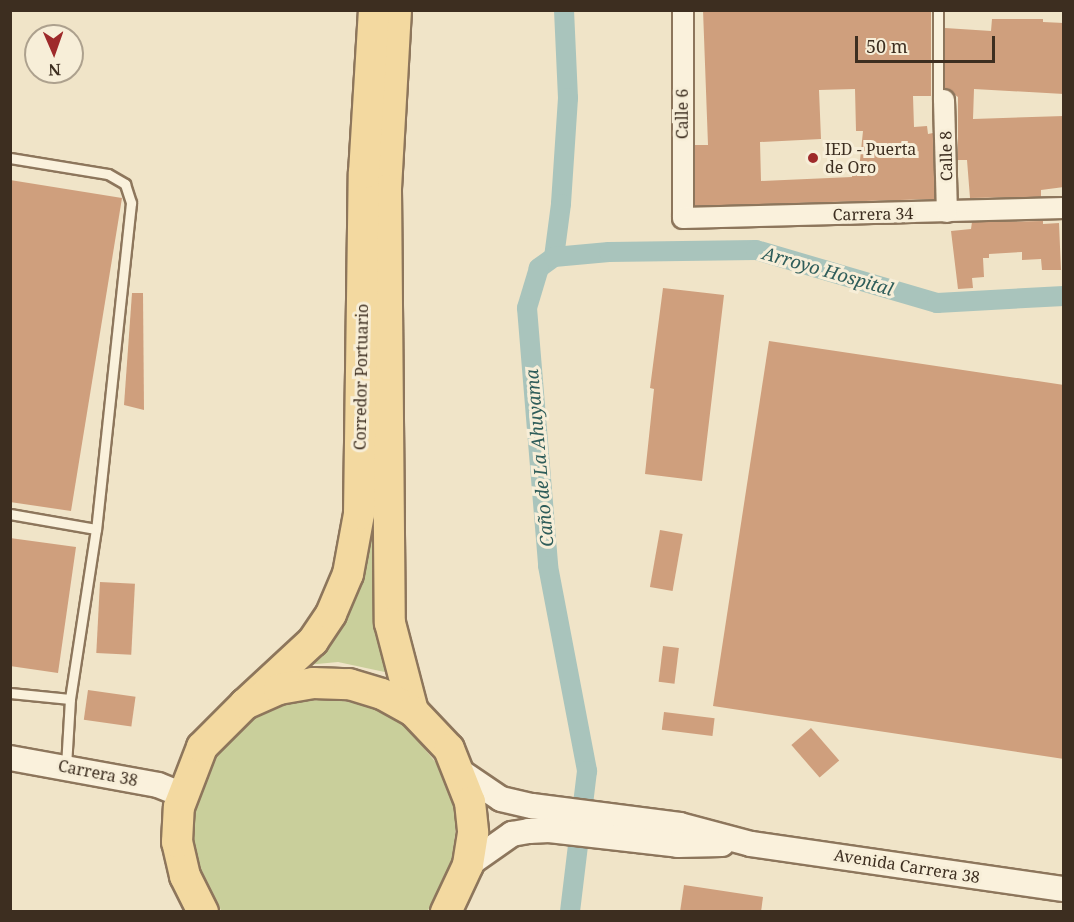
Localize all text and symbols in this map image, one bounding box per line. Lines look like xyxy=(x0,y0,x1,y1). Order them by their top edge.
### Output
north arrow xyxy=(24,24,84,84)
scale bar xyxy=(858,24,998,62)
text: 50 m xyxy=(866,34,908,58)
text: N xyxy=(48,59,61,81)
street label: Calle 6 xyxy=(672,89,692,139)
street label: Calle 8 xyxy=(936,131,956,181)
place label: IED - Puerta de Oro xyxy=(825,139,916,177)
marker: IED - Puerta de Oro xyxy=(806,151,820,165)
street label: Carrera 34 xyxy=(832,204,914,224)
water label: Arroyo Hospital xyxy=(760,242,896,300)
street label: Corredor Portuario xyxy=(350,304,372,450)
water label: Caño de La Ahuyama xyxy=(520,368,558,548)
street label: Carrera 38 xyxy=(57,756,139,790)
street label: Avenida Carrera 38 xyxy=(833,845,981,887)

